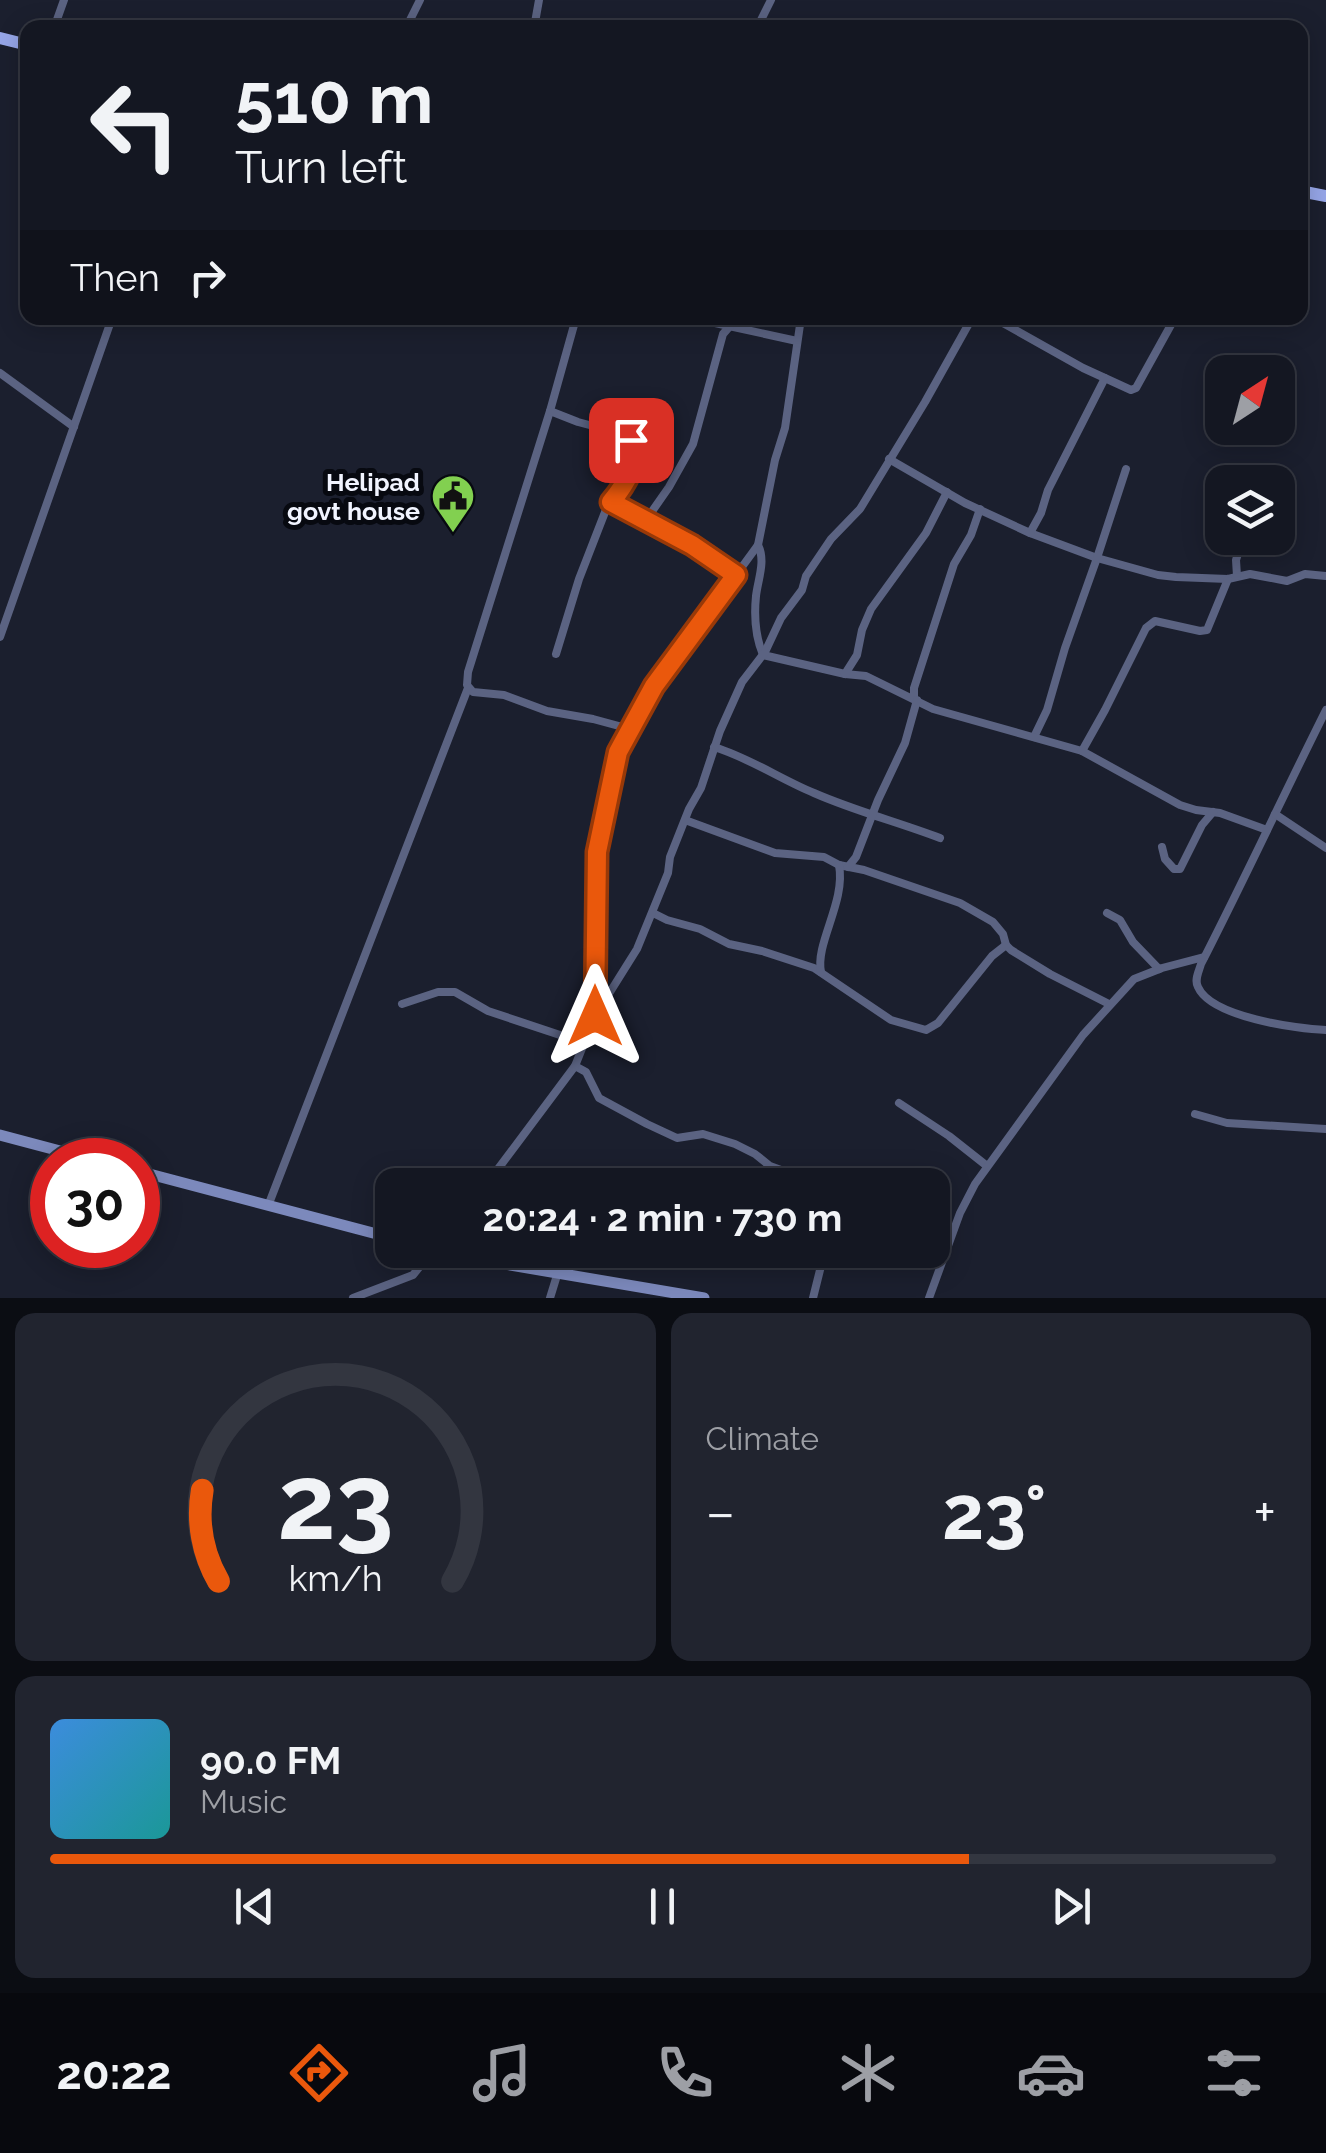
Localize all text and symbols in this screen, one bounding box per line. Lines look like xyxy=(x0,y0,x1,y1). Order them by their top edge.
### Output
text: 510 m xyxy=(235,57,433,139)
icon: left xyxy=(70,60,200,190)
text: Turn left xyxy=(235,141,407,194)
icon: right xyxy=(180,250,235,305)
text: Then xyxy=(70,255,160,300)
north arrow xyxy=(1205,355,1295,445)
map controls xyxy=(1205,355,1295,555)
pin xyxy=(589,398,674,483)
icon: arrive xyxy=(604,413,659,468)
button: layers xyxy=(1205,465,1295,555)
place label: Helipad govt house xyxy=(287,467,420,526)
public building icon: Helipad govt house xyxy=(430,473,476,534)
position arrow xyxy=(543,964,647,1068)
speed limit sign: 30 xyxy=(30,1138,160,1268)
text: 20:24 · 2 min · 730 m xyxy=(483,1195,842,1240)
text: Climate xyxy=(706,1420,819,1457)
text: 23 xyxy=(277,1441,394,1563)
text: 23° xyxy=(942,1468,1046,1557)
text: − xyxy=(706,1480,735,1545)
text: + xyxy=(1253,1480,1276,1545)
text: km/h xyxy=(288,1557,382,1599)
text: 90.0 FM xyxy=(200,1738,341,1783)
text: Music xyxy=(200,1783,287,1820)
icon: previous xyxy=(227,1879,282,1934)
icon: pause xyxy=(635,1879,690,1934)
icon: next xyxy=(1044,1879,1099,1934)
icon: directions xyxy=(284,2038,354,2108)
icon: music xyxy=(467,2038,537,2108)
icon: phone xyxy=(650,2038,720,2108)
icon: climate xyxy=(833,2038,903,2108)
icon: car xyxy=(1016,2038,1086,2108)
icon: filters xyxy=(1199,2038,1269,2108)
text: 20:22 xyxy=(57,2047,171,2100)

